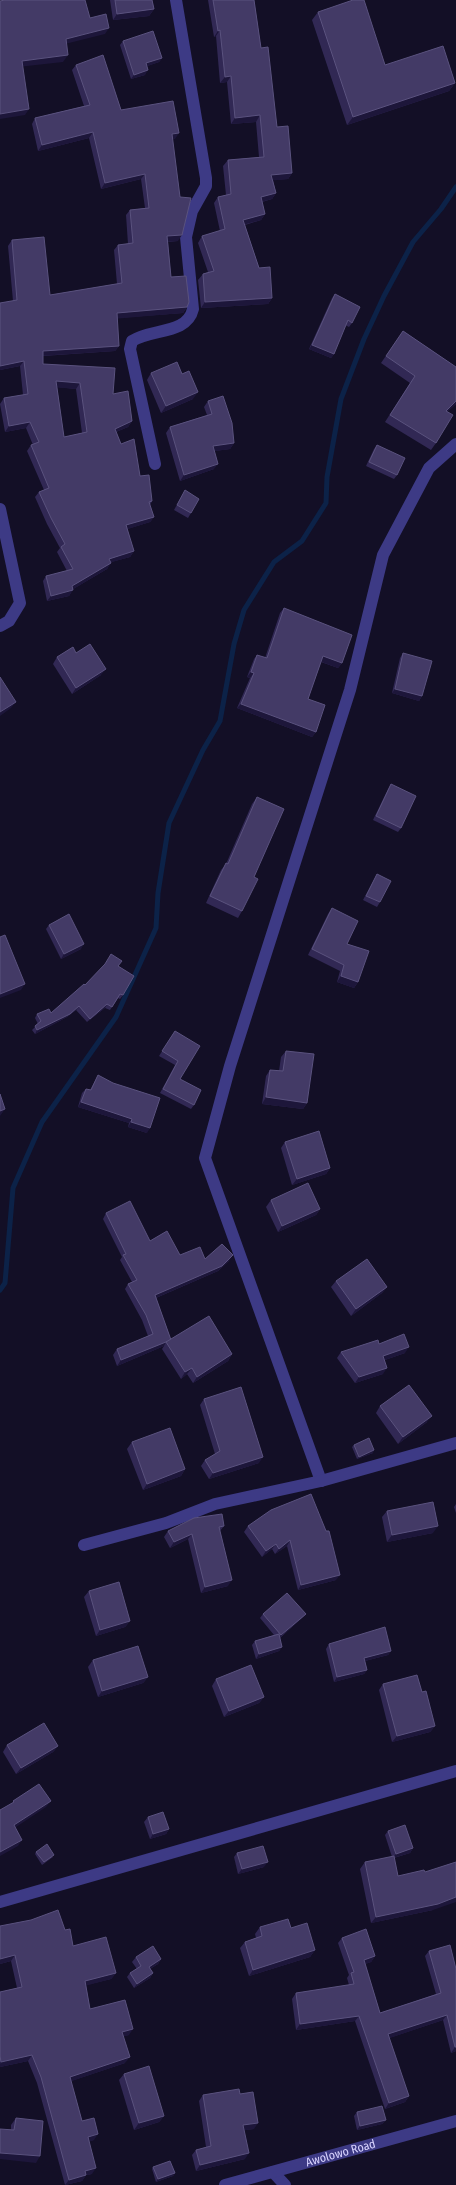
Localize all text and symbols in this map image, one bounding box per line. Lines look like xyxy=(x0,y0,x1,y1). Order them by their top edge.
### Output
street label: Awolowo Road xyxy=(304,2137,377,2169)

